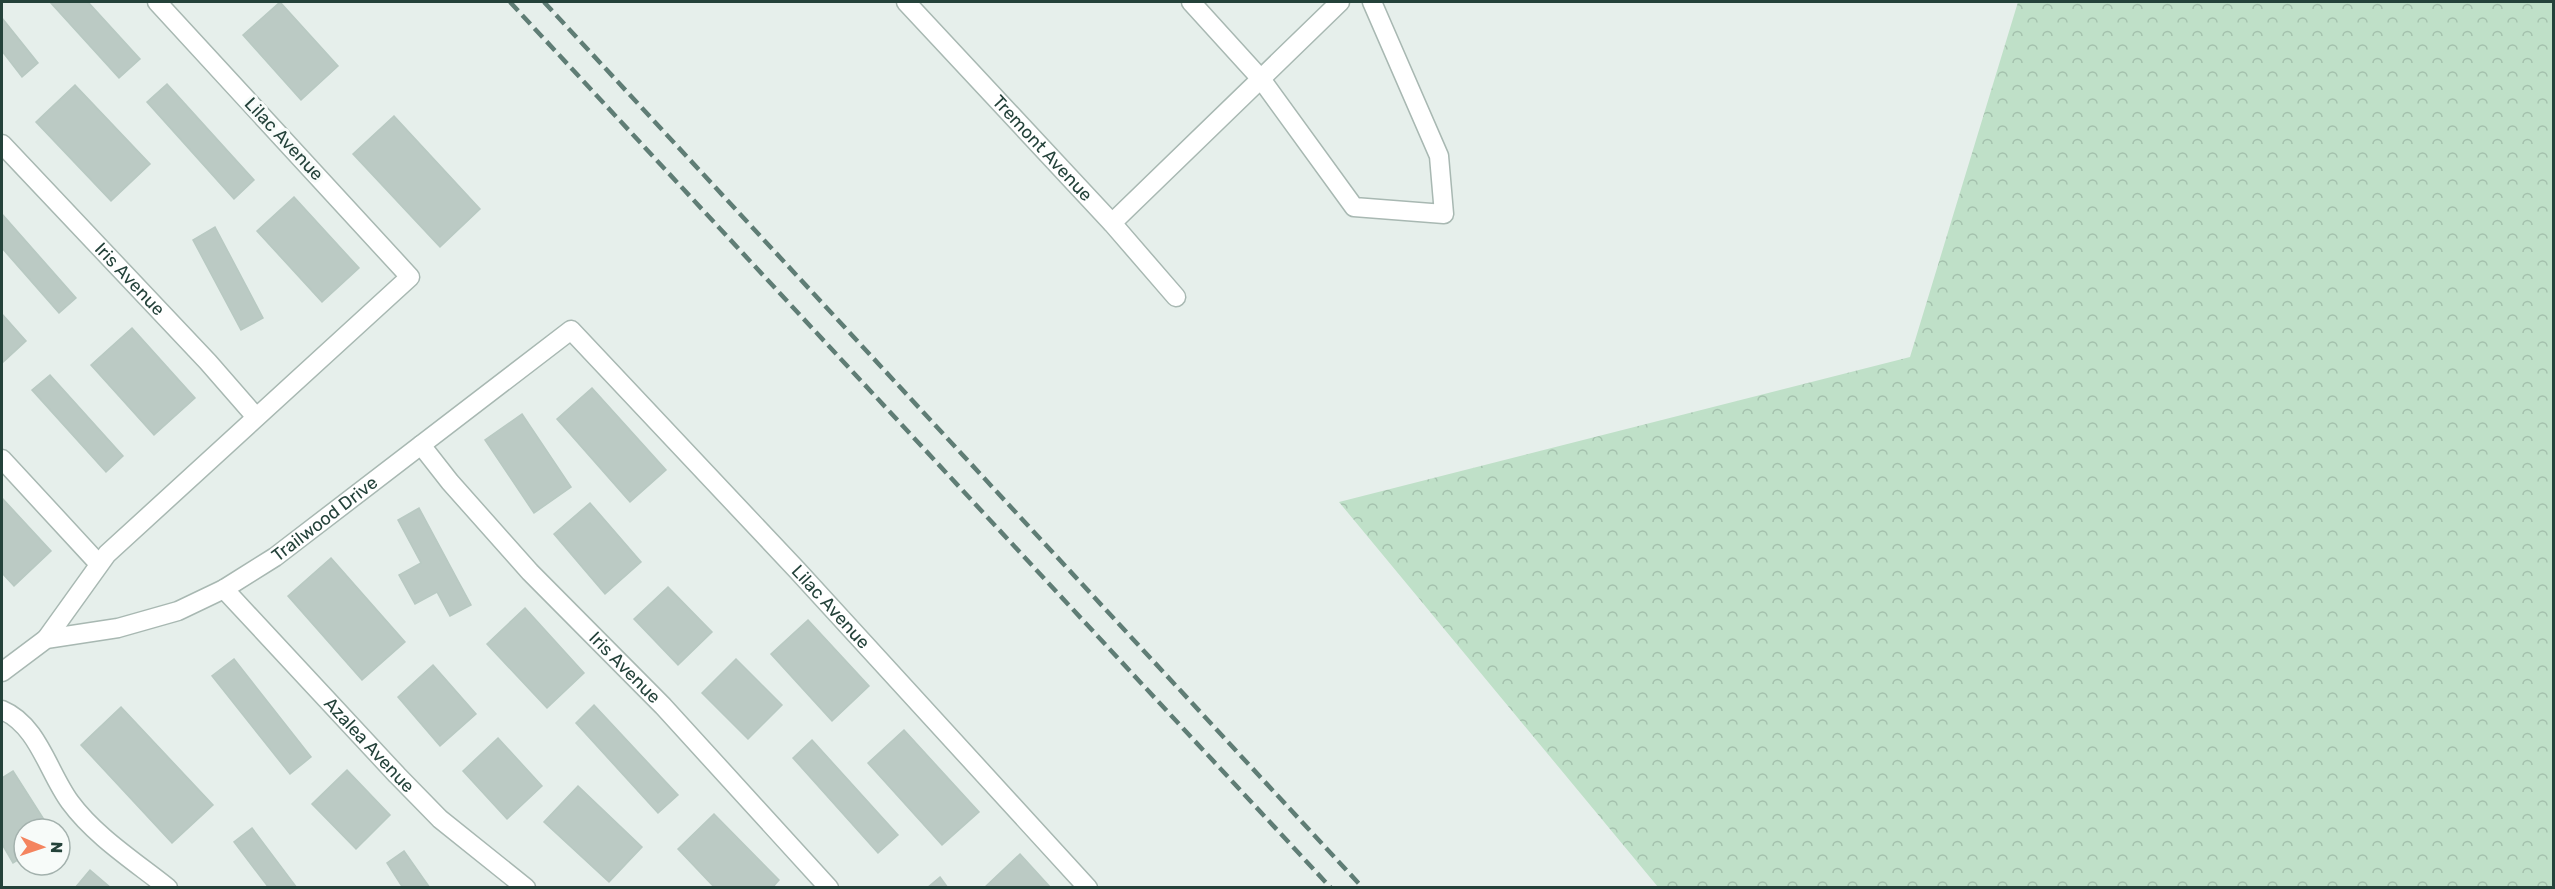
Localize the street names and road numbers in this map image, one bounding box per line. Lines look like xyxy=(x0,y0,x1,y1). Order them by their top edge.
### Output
street label: Tremont Avenue xyxy=(988,91,1097,206)
street label: Lilac Avenue xyxy=(240,93,328,185)
street label: Iris Avenue xyxy=(90,238,169,320)
street label: Trailwood Drive xyxy=(267,471,382,566)
street label: Lilac Avenue xyxy=(787,560,875,653)
street label: Iris Avenue xyxy=(584,627,665,708)
street label: Azalea Avenue xyxy=(319,693,419,797)

